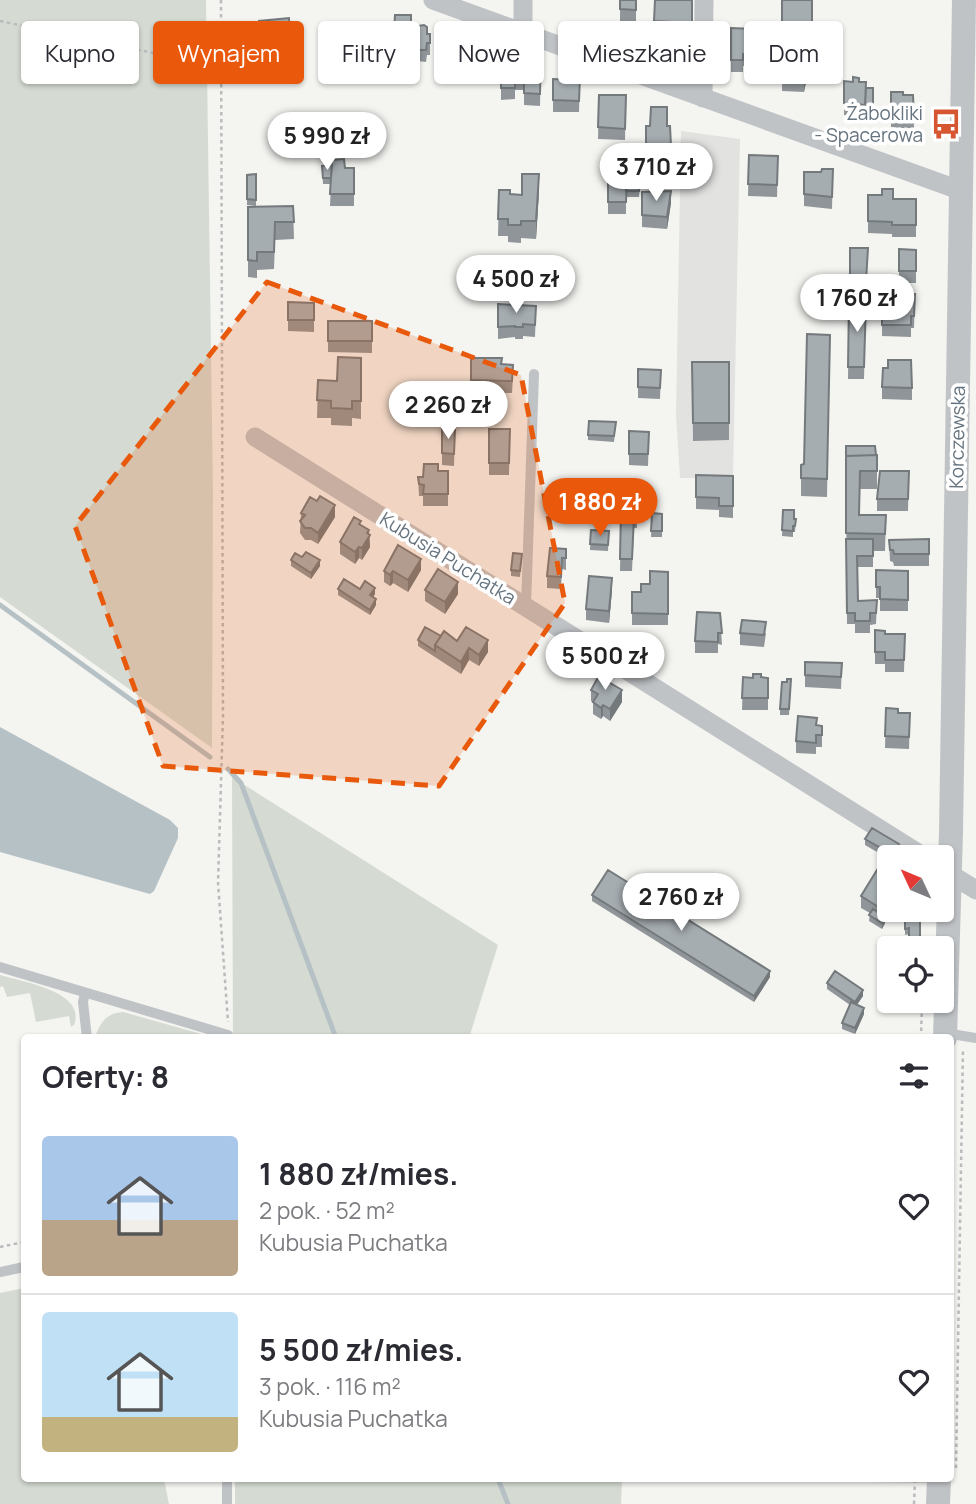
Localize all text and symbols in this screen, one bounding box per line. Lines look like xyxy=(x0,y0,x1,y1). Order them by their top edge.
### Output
chip: Kupno xyxy=(21,21,139,84)
chip: Wynajem xyxy=(153,21,304,84)
chip: Filtry xyxy=(318,21,420,84)
chip: Nowe xyxy=(434,21,544,84)
chip: Mieszkanie xyxy=(558,21,730,84)
chip: Dom xyxy=(744,21,843,84)
place label: Żabokliki - Spacerowa xyxy=(814,100,923,148)
bus stop icon: Żabokliki - Spacerowa xyxy=(929,107,963,141)
pin: 5 990 zł xyxy=(255,113,399,172)
text: 5 990 zł xyxy=(284,119,370,151)
pin: 3 710 zł xyxy=(584,144,728,203)
text: 3 710 zł xyxy=(616,150,696,182)
pin: 4 500 zł xyxy=(444,256,588,315)
text: 4 500 zł xyxy=(472,262,560,294)
pin: 1 760 zł xyxy=(785,274,929,334)
text: 1 760 zł xyxy=(816,281,898,313)
pin: 2 260 zł xyxy=(376,382,520,441)
street label: Korczewska xyxy=(943,385,971,489)
text: 2 260 zł xyxy=(405,388,491,420)
pin: 1 880 zł xyxy=(528,478,672,538)
text: 1 880 zł xyxy=(558,485,642,517)
street label: Kubusia Puchatka xyxy=(375,506,521,610)
pin: 5 500 zł xyxy=(533,632,677,692)
text: 5 500 zł xyxy=(562,639,648,671)
north arrow xyxy=(877,845,954,922)
map controls xyxy=(877,845,954,1013)
pin: 2 760 zł xyxy=(609,874,753,933)
text: 2 760 zł xyxy=(638,880,724,912)
button: locate xyxy=(877,936,954,1013)
text: Oferty: 8 xyxy=(42,1056,169,1097)
icon: filters xyxy=(895,1057,933,1095)
text: 1 880 zł/mies. xyxy=(259,1153,458,1194)
icon: home xyxy=(98,1164,182,1248)
icon: heart xyxy=(895,1187,933,1225)
text: 2 pok. · 52 m² xyxy=(259,1194,395,1226)
text: Kubusia Puchatka xyxy=(259,1226,448,1258)
text: 5 500 zł/mies. xyxy=(259,1329,463,1370)
icon: home xyxy=(98,1340,182,1424)
icon: heart xyxy=(895,1363,933,1401)
text: 3 pok. · 116 m² xyxy=(259,1370,401,1402)
text: Kubusia Puchatka xyxy=(259,1402,448,1434)

